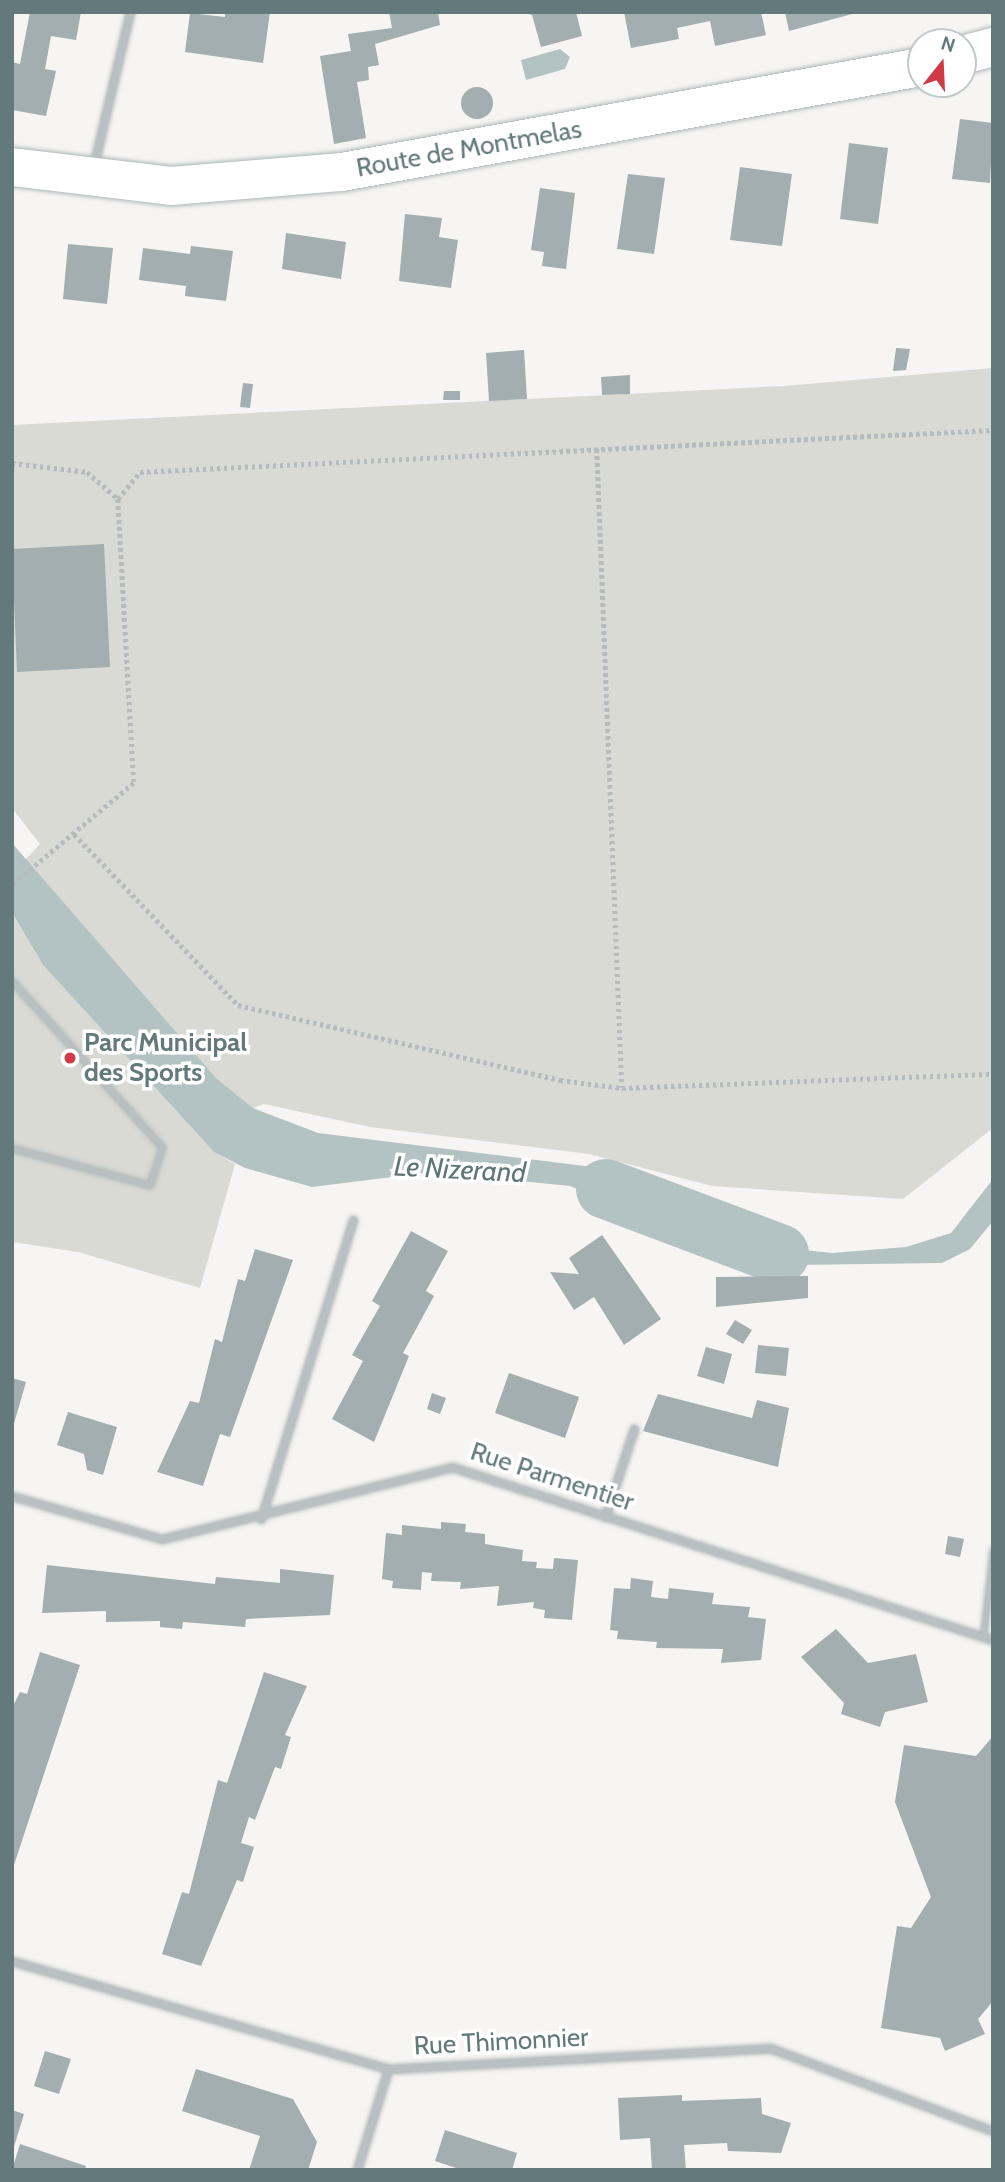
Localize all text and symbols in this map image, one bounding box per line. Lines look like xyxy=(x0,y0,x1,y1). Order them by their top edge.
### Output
north arrow xyxy=(907,28,977,98)
text: N xyxy=(938,31,958,57)
street label: Route de Montmelas xyxy=(354,114,584,184)
place label: Parc Municipal des Sports xyxy=(84,1027,247,1088)
marker: Parc Municipal des Sports xyxy=(62,1050,78,1066)
water label: Le Nizerand xyxy=(393,1149,527,1189)
street label: Rue Parmentier xyxy=(467,1436,637,1518)
street label: Rue Thimonnier xyxy=(413,2022,589,2062)

